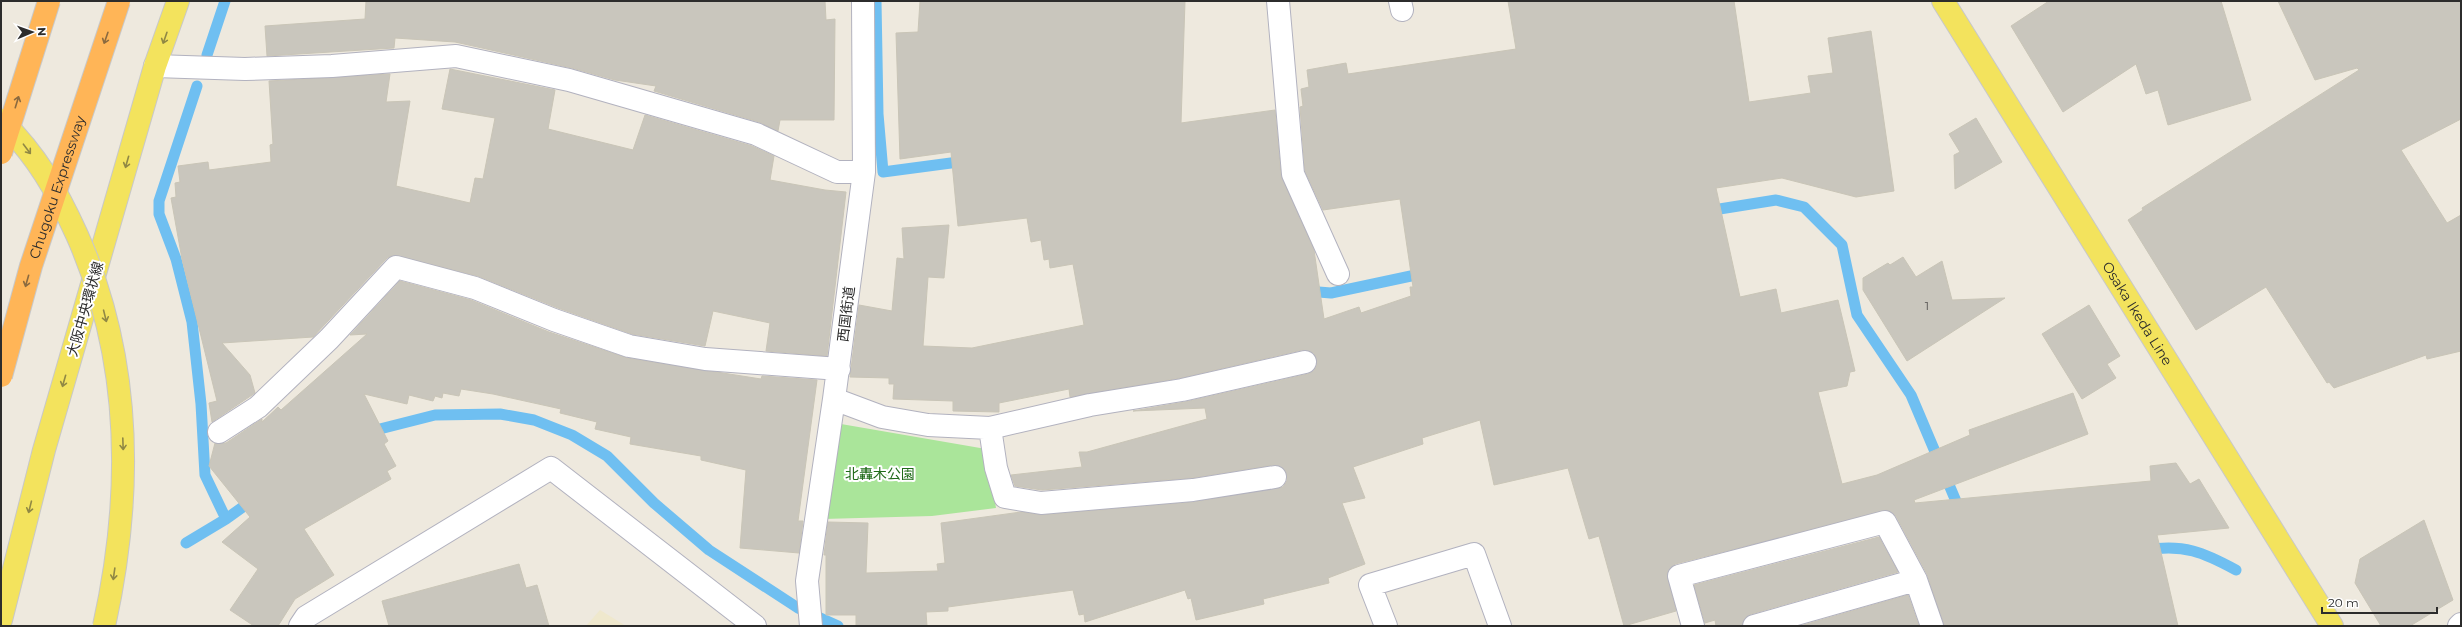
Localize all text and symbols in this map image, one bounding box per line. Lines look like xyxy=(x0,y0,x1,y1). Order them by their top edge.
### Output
north arrow xyxy=(12,12,52,52)
text: N xyxy=(35,27,49,36)
one-way arrow xyxy=(102,31,109,44)
one-way arrow xyxy=(160,31,168,43)
one-way arrow xyxy=(13,96,21,108)
street label: Chugoku Expressway xyxy=(25,113,89,261)
one-way arrow xyxy=(23,143,31,154)
one-way arrow xyxy=(123,155,130,168)
street label: Osaka Ikeda Line xyxy=(2098,258,2177,369)
street label: 大阪中央環状線 xyxy=(63,259,107,359)
one-way arrow xyxy=(23,275,30,288)
street label: 西国街道 xyxy=(834,285,858,343)
house number: 1 xyxy=(1925,298,1929,313)
one-way arrow xyxy=(102,309,110,322)
one-way arrow xyxy=(60,375,67,388)
one-way arrow xyxy=(119,437,127,450)
park label: 北轟木公園 xyxy=(845,465,915,483)
one-way arrow xyxy=(26,500,33,513)
one-way arrow xyxy=(110,567,118,580)
scale bar xyxy=(2322,589,2437,615)
text: 20 m xyxy=(2328,595,2359,610)

